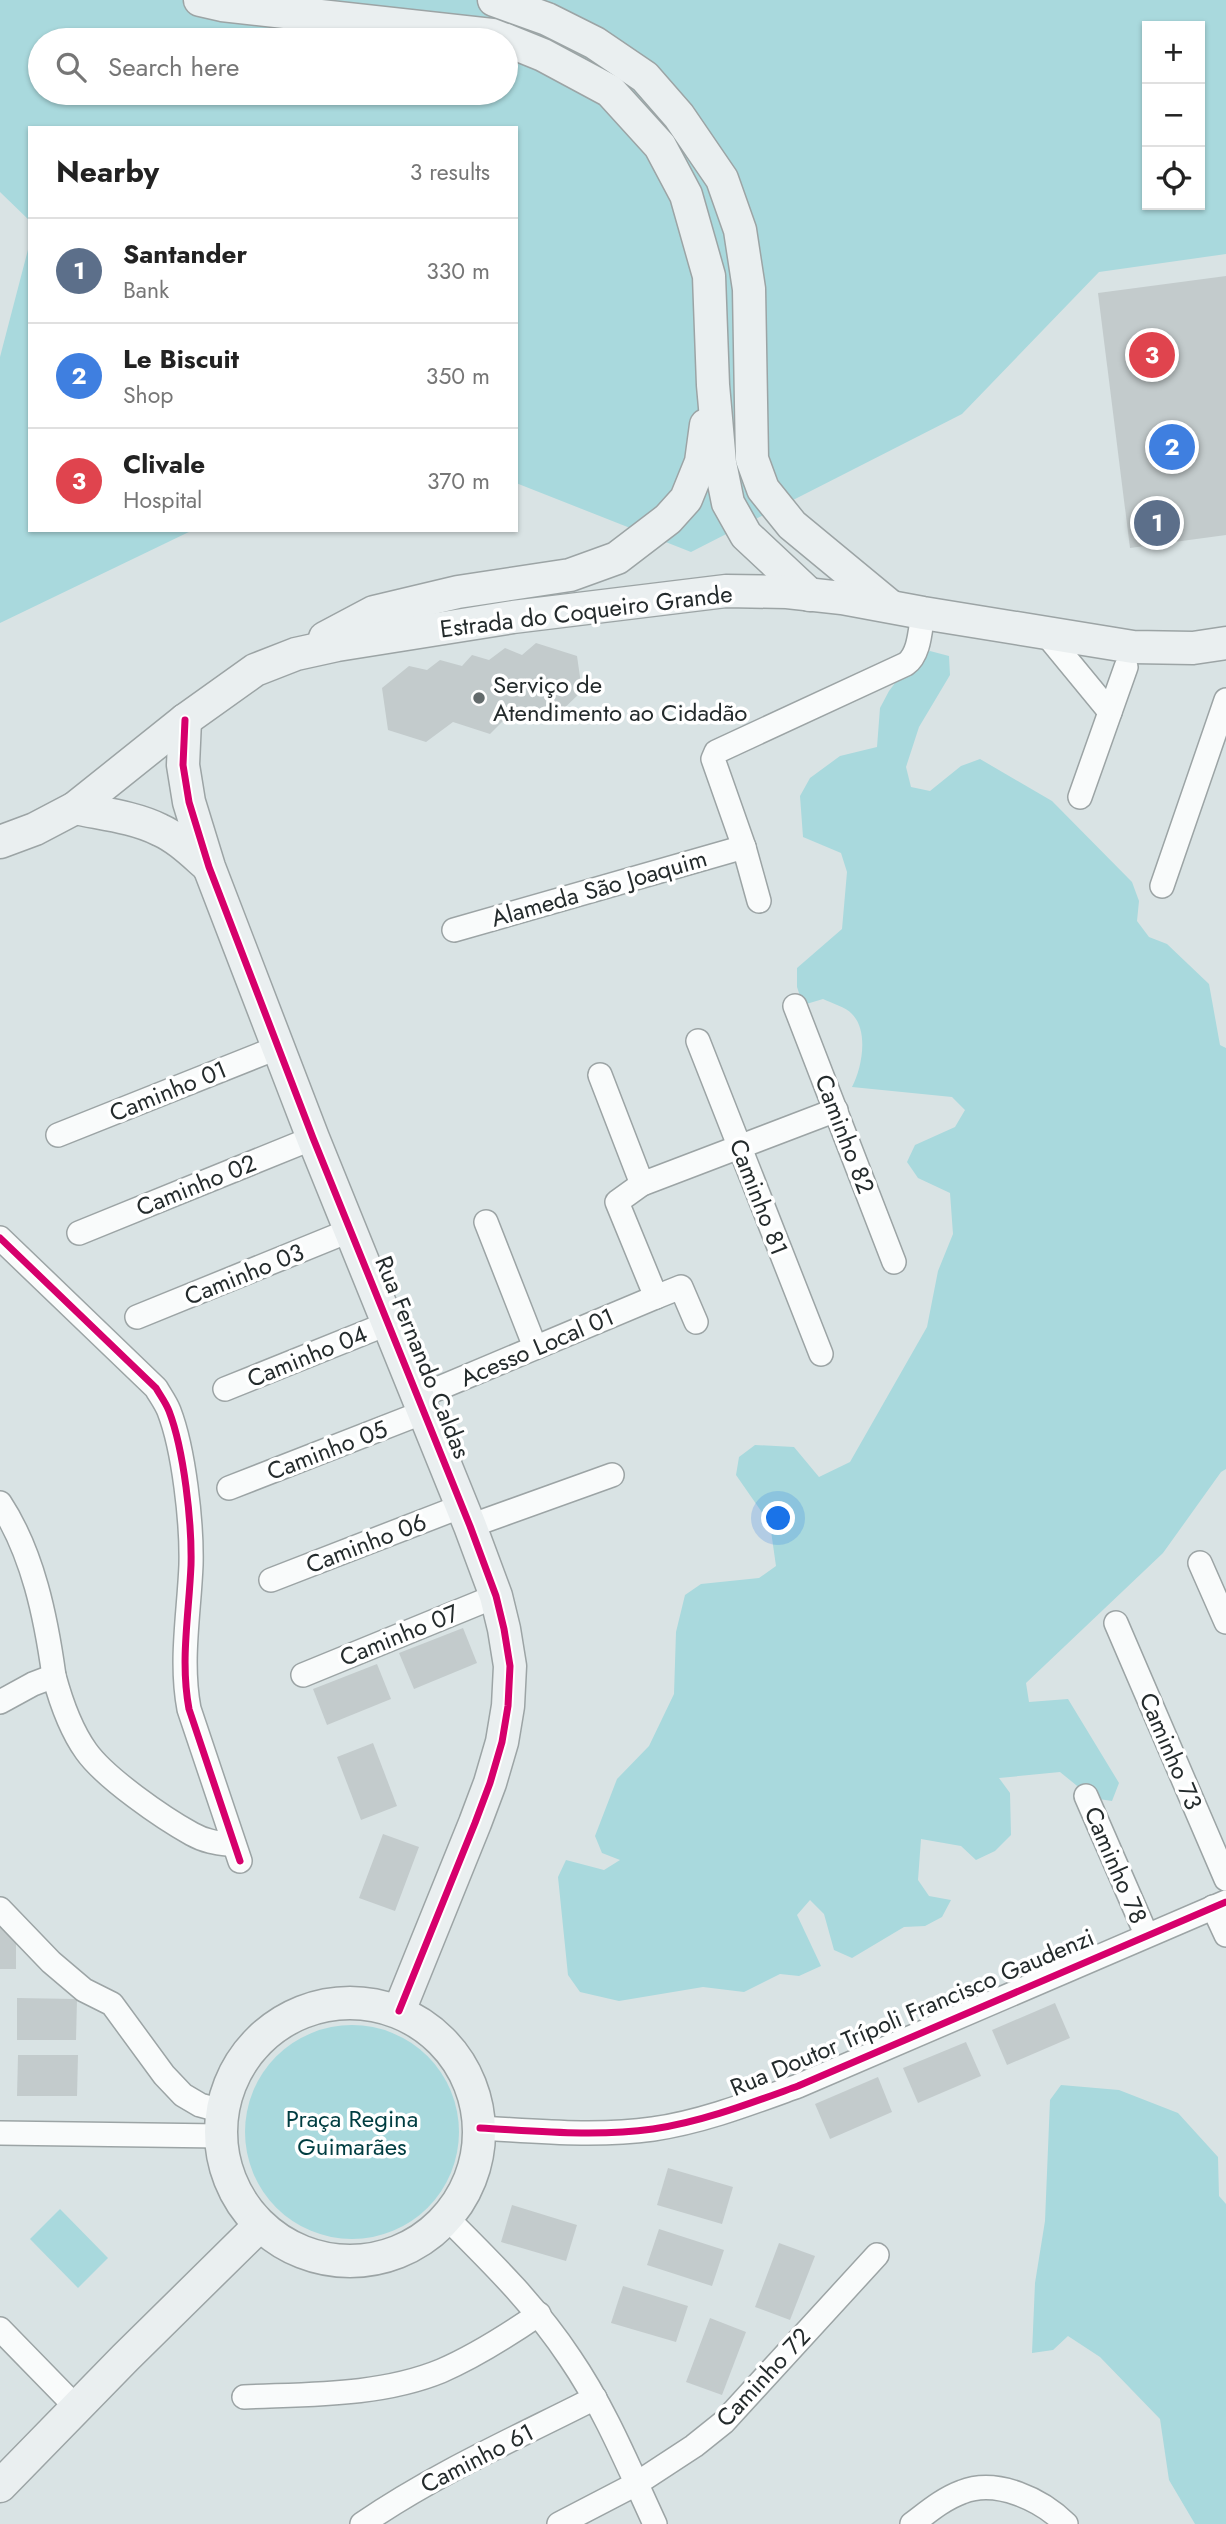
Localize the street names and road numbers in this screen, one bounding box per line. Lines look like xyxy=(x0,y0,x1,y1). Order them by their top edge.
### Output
street label: Estrada do Coqueiro Grande xyxy=(438,576,734,646)
street label: Alameda São Joaquim xyxy=(487,840,711,936)
street label: Caminho 01 xyxy=(104,1052,232,1130)
street label: Caminho 82 xyxy=(806,1069,884,1199)
street label: Caminho 81 xyxy=(721,1134,797,1260)
street label: Caminho 02 xyxy=(131,1145,261,1225)
street label: Caminho 03 xyxy=(179,1234,309,1314)
street label: Rua Fernando Caldas xyxy=(366,1250,480,1464)
street label: Acesso Local 01 xyxy=(455,1299,619,1395)
street label: Caminho 04 xyxy=(242,1316,372,1396)
street label: Caminho 05 xyxy=(262,1411,392,1489)
street label: Caminho 06 xyxy=(301,1504,431,1582)
street label: Caminho 07 xyxy=(334,1595,464,1675)
street label: Caminho 73 xyxy=(1131,1687,1211,1815)
street label: Caminho 78 xyxy=(1076,1801,1156,1929)
street label: Rua Doutor Trípoli Francisco Gaudenzi xyxy=(725,1919,1099,2105)
street label: Caminho 72 xyxy=(708,2319,818,2435)
street label: Caminho 61 xyxy=(414,2414,540,2502)

